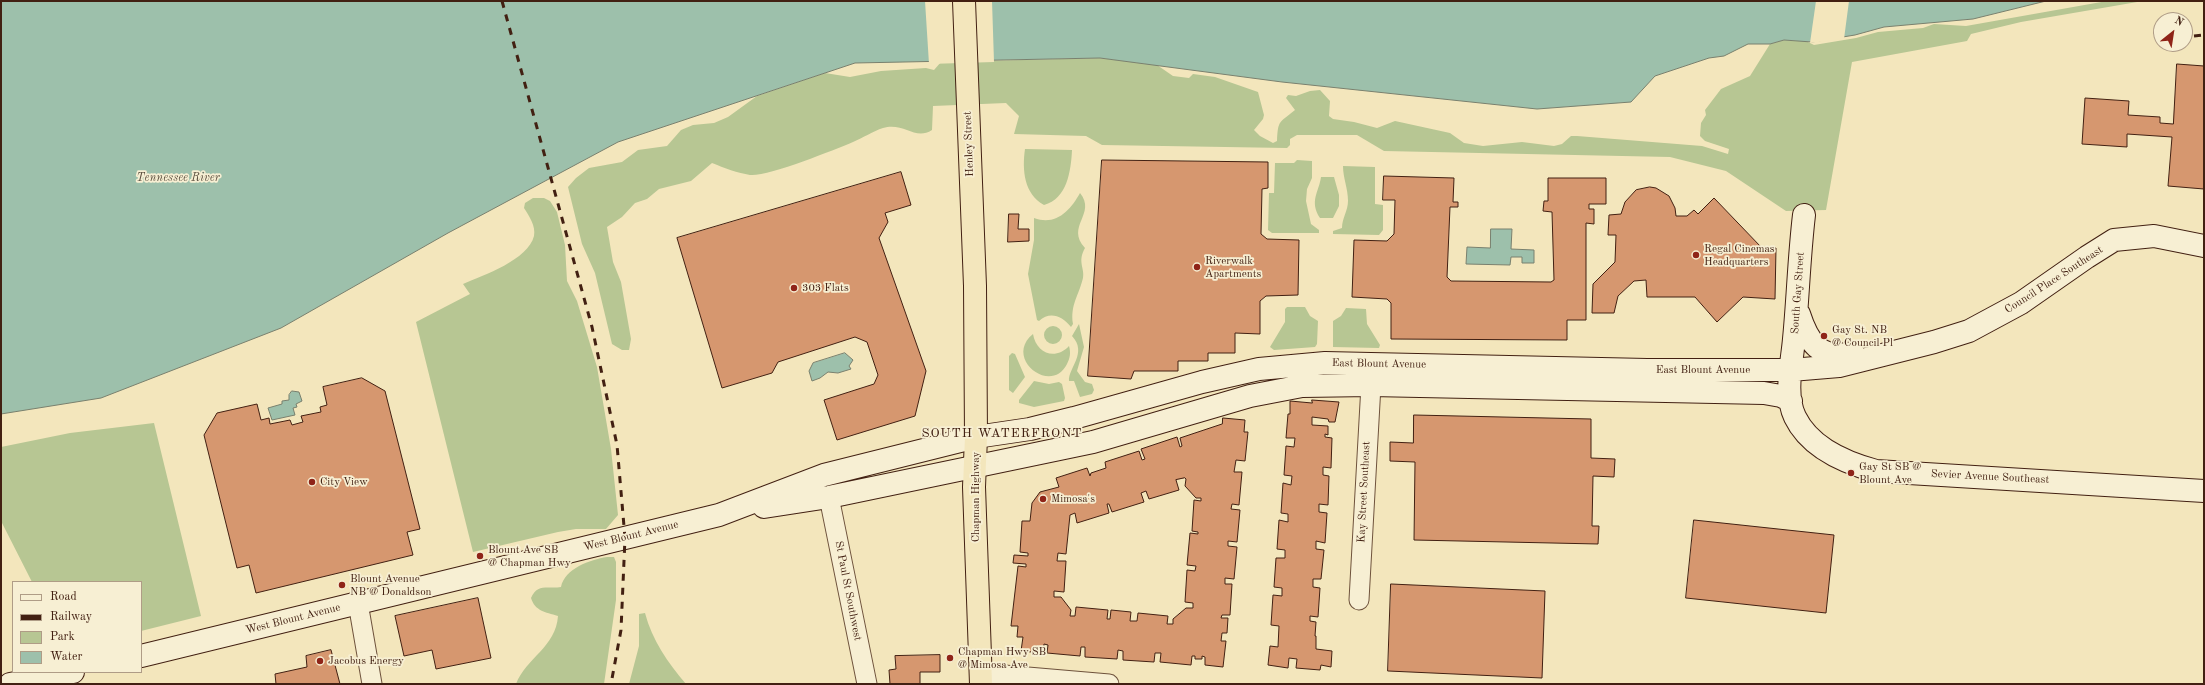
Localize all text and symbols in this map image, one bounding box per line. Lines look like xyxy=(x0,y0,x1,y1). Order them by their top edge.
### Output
north arrow xyxy=(2153,12,2193,52)
text: N xyxy=(2172,15,2185,29)
street label: Henley Street xyxy=(961,111,977,177)
water label: Tennessee River xyxy=(136,171,220,185)
place label: Regal Cinemas Headquarters xyxy=(1704,242,1775,268)
street label: Council Place Southeast xyxy=(2002,243,2106,317)
marker: Regal Cinemas Headquarters xyxy=(1691,250,1701,260)
street label: South Gay Street xyxy=(1789,251,1807,335)
place label: Riverwalk Apartments xyxy=(1205,254,1261,280)
marker: Riverwalk Apartments xyxy=(1192,262,1202,272)
place label: 303 Flats xyxy=(802,281,849,295)
marker: 303 Flats xyxy=(789,283,799,293)
place label: Gay St. NB @ Council Pl xyxy=(1832,323,1893,349)
marker: Gay St. NB @ Council Pl xyxy=(1819,331,1829,341)
street label: East Blount Avenue xyxy=(1332,357,1426,371)
street label: East Blount Avenue xyxy=(1656,363,1750,377)
district label: SOUTH WATERFRONT xyxy=(922,426,1082,442)
street label: Kay Street Southeast xyxy=(1355,441,1373,543)
street label: Chapman Highway xyxy=(969,452,983,542)
place label: Gay St SB @ Blount Ave xyxy=(1859,460,1921,486)
street label: Sevier Avenue Southeast xyxy=(1931,467,2049,487)
marker: Gay St SB @ Blount Ave xyxy=(1846,468,1856,478)
place label: City View xyxy=(320,475,368,489)
marker: City View xyxy=(307,477,317,487)
place label: Mimosa's xyxy=(1051,492,1095,506)
marker: Mimosa's xyxy=(1038,494,1048,504)
street label: West Blount Avenue xyxy=(582,518,680,554)
street label: St Paul St Southwest xyxy=(832,540,864,642)
place label: Blount Ave SB @ Chapman Hwy xyxy=(488,543,571,569)
marker: Blount Ave SB @ Chapman Hwy xyxy=(475,551,485,561)
place label: Blount Avenue NB @ Donaldson xyxy=(350,572,432,598)
marker: Blount Avenue NB @ Donaldson xyxy=(337,580,347,590)
legend xyxy=(12,581,142,673)
text: Road xyxy=(50,591,77,603)
street label: West Blount Avenue xyxy=(244,601,342,637)
text: Railway xyxy=(50,611,92,623)
text: Park xyxy=(50,631,75,643)
place label: Chapman Hwy SB @ Mimosa Ave xyxy=(958,645,1046,671)
text: Water xyxy=(50,651,82,663)
marker: Chapman Hwy SB @ Mimosa Ave xyxy=(945,653,955,663)
place label: Jacobus Energy xyxy=(328,654,404,668)
marker: Jacobus Energy xyxy=(315,656,325,666)

